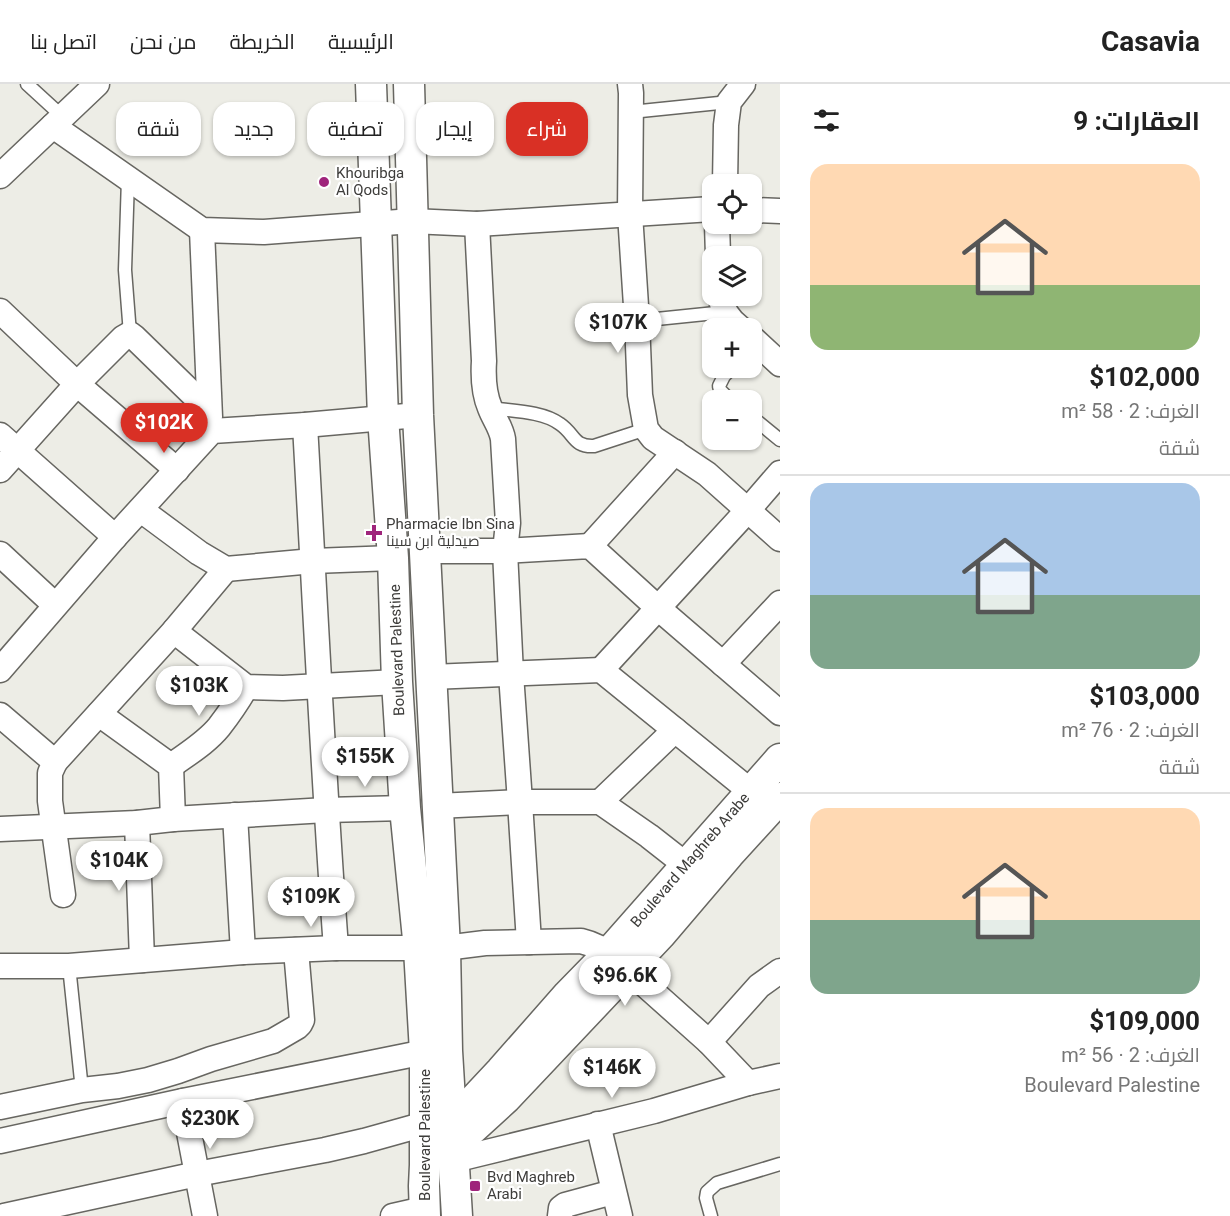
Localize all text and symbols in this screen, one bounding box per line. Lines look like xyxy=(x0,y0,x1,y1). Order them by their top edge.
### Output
text: Casavia xyxy=(1101,25,1200,58)
text: اتصل بنا xyxy=(30,30,97,54)
text: من نحن xyxy=(130,30,196,54)
text: الخريطة xyxy=(229,30,295,54)
text: الرئيسية xyxy=(328,30,394,54)
chip: شقة xyxy=(116,102,201,156)
chip: جديد xyxy=(213,102,295,156)
chip: تصفية xyxy=(307,102,404,156)
chip: إيجار xyxy=(416,102,494,156)
chip: شراء xyxy=(506,102,588,156)
icon: filters xyxy=(810,104,843,137)
text: العقارات: 9 xyxy=(1073,106,1200,136)
place label: Khouribga Al Qods xyxy=(336,164,404,199)
map controls xyxy=(702,174,762,450)
button: locate xyxy=(702,174,762,234)
marker: Khouribga Al Qods xyxy=(317,175,331,189)
icon: home xyxy=(951,203,1059,311)
button: layers xyxy=(702,246,762,306)
pin: $107K xyxy=(576,303,660,354)
text: $107K xyxy=(589,310,647,334)
button: + xyxy=(702,318,762,378)
text: $102,000 xyxy=(1089,362,1200,392)
button: − xyxy=(702,390,762,450)
text: الغرف: 2 · 58 m² xyxy=(1061,399,1200,423)
pin: $102K xyxy=(122,403,206,454)
text: $102K xyxy=(135,410,193,434)
text: شقة xyxy=(1159,436,1200,460)
place label: Pharmacie Ibn Sina صيدلية ابن سينا xyxy=(386,515,515,551)
icon: home xyxy=(951,522,1059,630)
marker: Pharmacie Ibn Sina صيدلية ابن سينا xyxy=(367,526,381,540)
street label: Boulevard Palestine xyxy=(386,584,408,716)
pin: $103K xyxy=(157,666,241,717)
text: $103K xyxy=(170,673,228,697)
text: $103,000 xyxy=(1089,681,1200,711)
text: الغرف: 2 · 76 m² xyxy=(1061,718,1200,742)
pin: $155K xyxy=(323,737,407,788)
text: $155K xyxy=(336,744,394,768)
text: شقة xyxy=(1159,755,1200,779)
street label: Boulevard Maghreb Arabe xyxy=(627,789,753,931)
pin: $104K xyxy=(77,841,161,892)
icon: home xyxy=(951,847,1059,955)
text: $104K xyxy=(90,848,148,872)
pin: $109K xyxy=(269,877,353,928)
text: $109K xyxy=(282,884,340,908)
pin: $96.6K xyxy=(576,956,674,1007)
text: $96.6K xyxy=(593,963,657,987)
text: $109,000 xyxy=(1089,1006,1200,1036)
text: الغرف: 2 · 56 m² xyxy=(1061,1043,1200,1067)
pin: $146K xyxy=(570,1048,654,1099)
text: $146K xyxy=(583,1055,641,1079)
street label: Boulevard Palestine xyxy=(416,1069,434,1201)
text: Boulevard Palestine xyxy=(1024,1073,1200,1097)
pin: $230K xyxy=(168,1099,252,1150)
text: $230K xyxy=(181,1106,239,1130)
place label: Bvd Maghreb Arabi xyxy=(487,1168,575,1203)
marker: Bvd Maghreb Arabi xyxy=(468,1179,482,1193)

